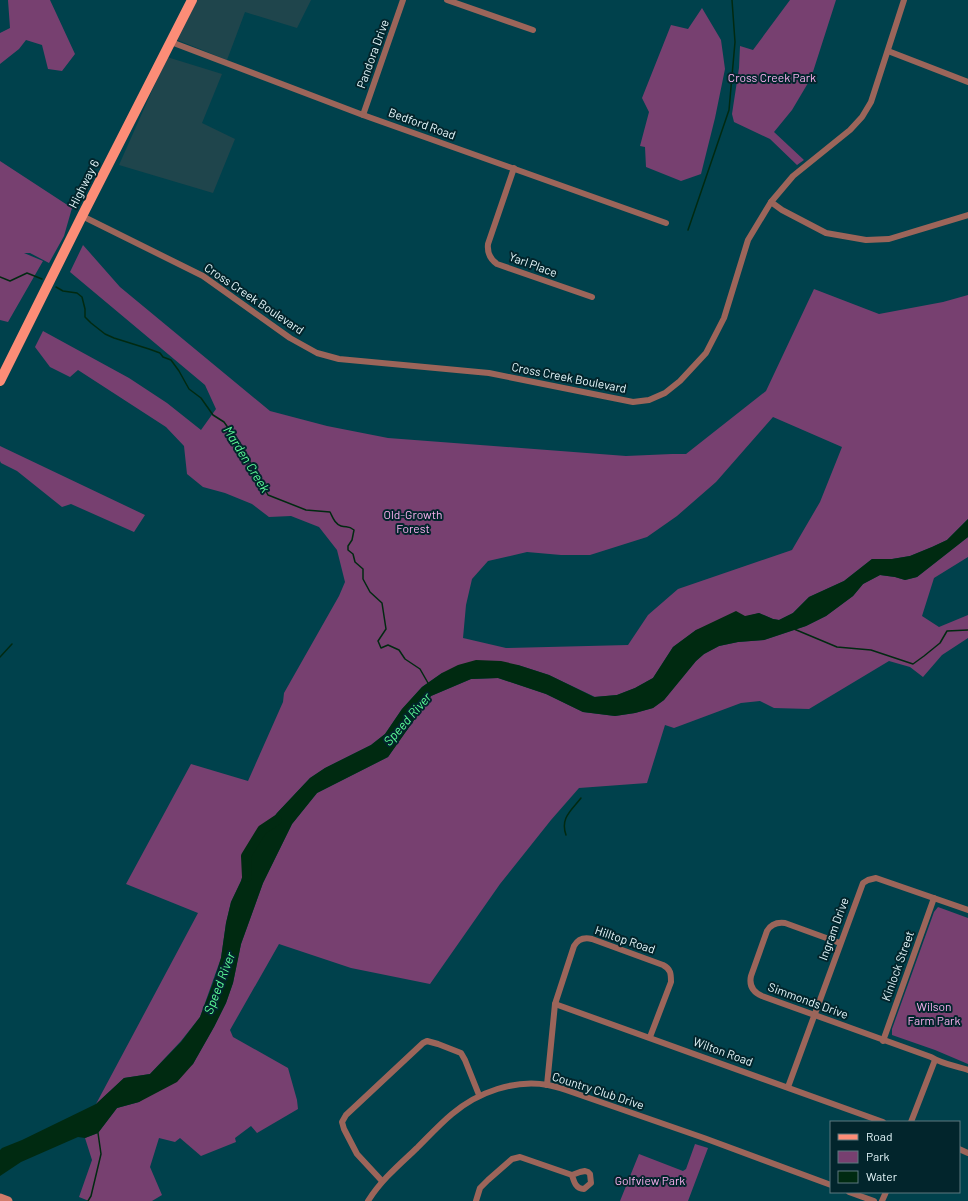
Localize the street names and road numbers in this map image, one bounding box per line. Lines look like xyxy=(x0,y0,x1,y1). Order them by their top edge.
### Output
street label: Pandora Drive xyxy=(353,17,391,90)
street label: Bedford Road xyxy=(387,104,458,142)
street label: Highway 6 xyxy=(65,157,101,210)
street label: Yarl Place xyxy=(507,249,559,279)
street label: Cross Creek Boulevard xyxy=(202,260,307,337)
street label: Cross Creek Boulevard xyxy=(511,359,628,395)
street label: Ingram Drive xyxy=(815,895,851,962)
street label: Hilltop Road xyxy=(593,922,657,956)
street label: Kinlock Street xyxy=(878,929,916,1003)
street label: Simmonds Drive xyxy=(766,979,850,1021)
street label: Wilton Road xyxy=(692,1034,755,1068)
street label: Country Club Drive xyxy=(551,1069,646,1112)

